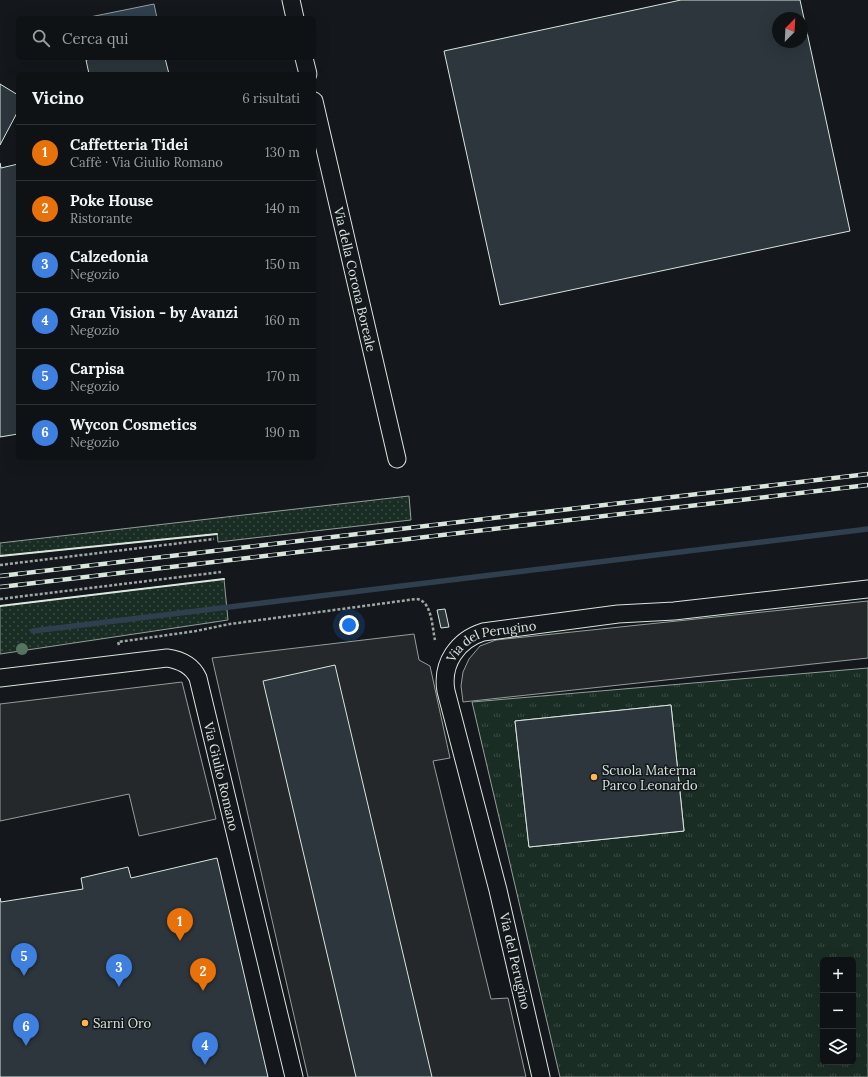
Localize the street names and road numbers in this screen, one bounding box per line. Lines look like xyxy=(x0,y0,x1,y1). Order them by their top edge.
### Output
street label: Via della Corona Boreale xyxy=(330,204,380,353)
street label: Via del Perugino xyxy=(442,616,538,666)
street label: Via Giulio Romano xyxy=(200,719,243,833)
street label: Via del Perugino xyxy=(495,910,534,1011)

